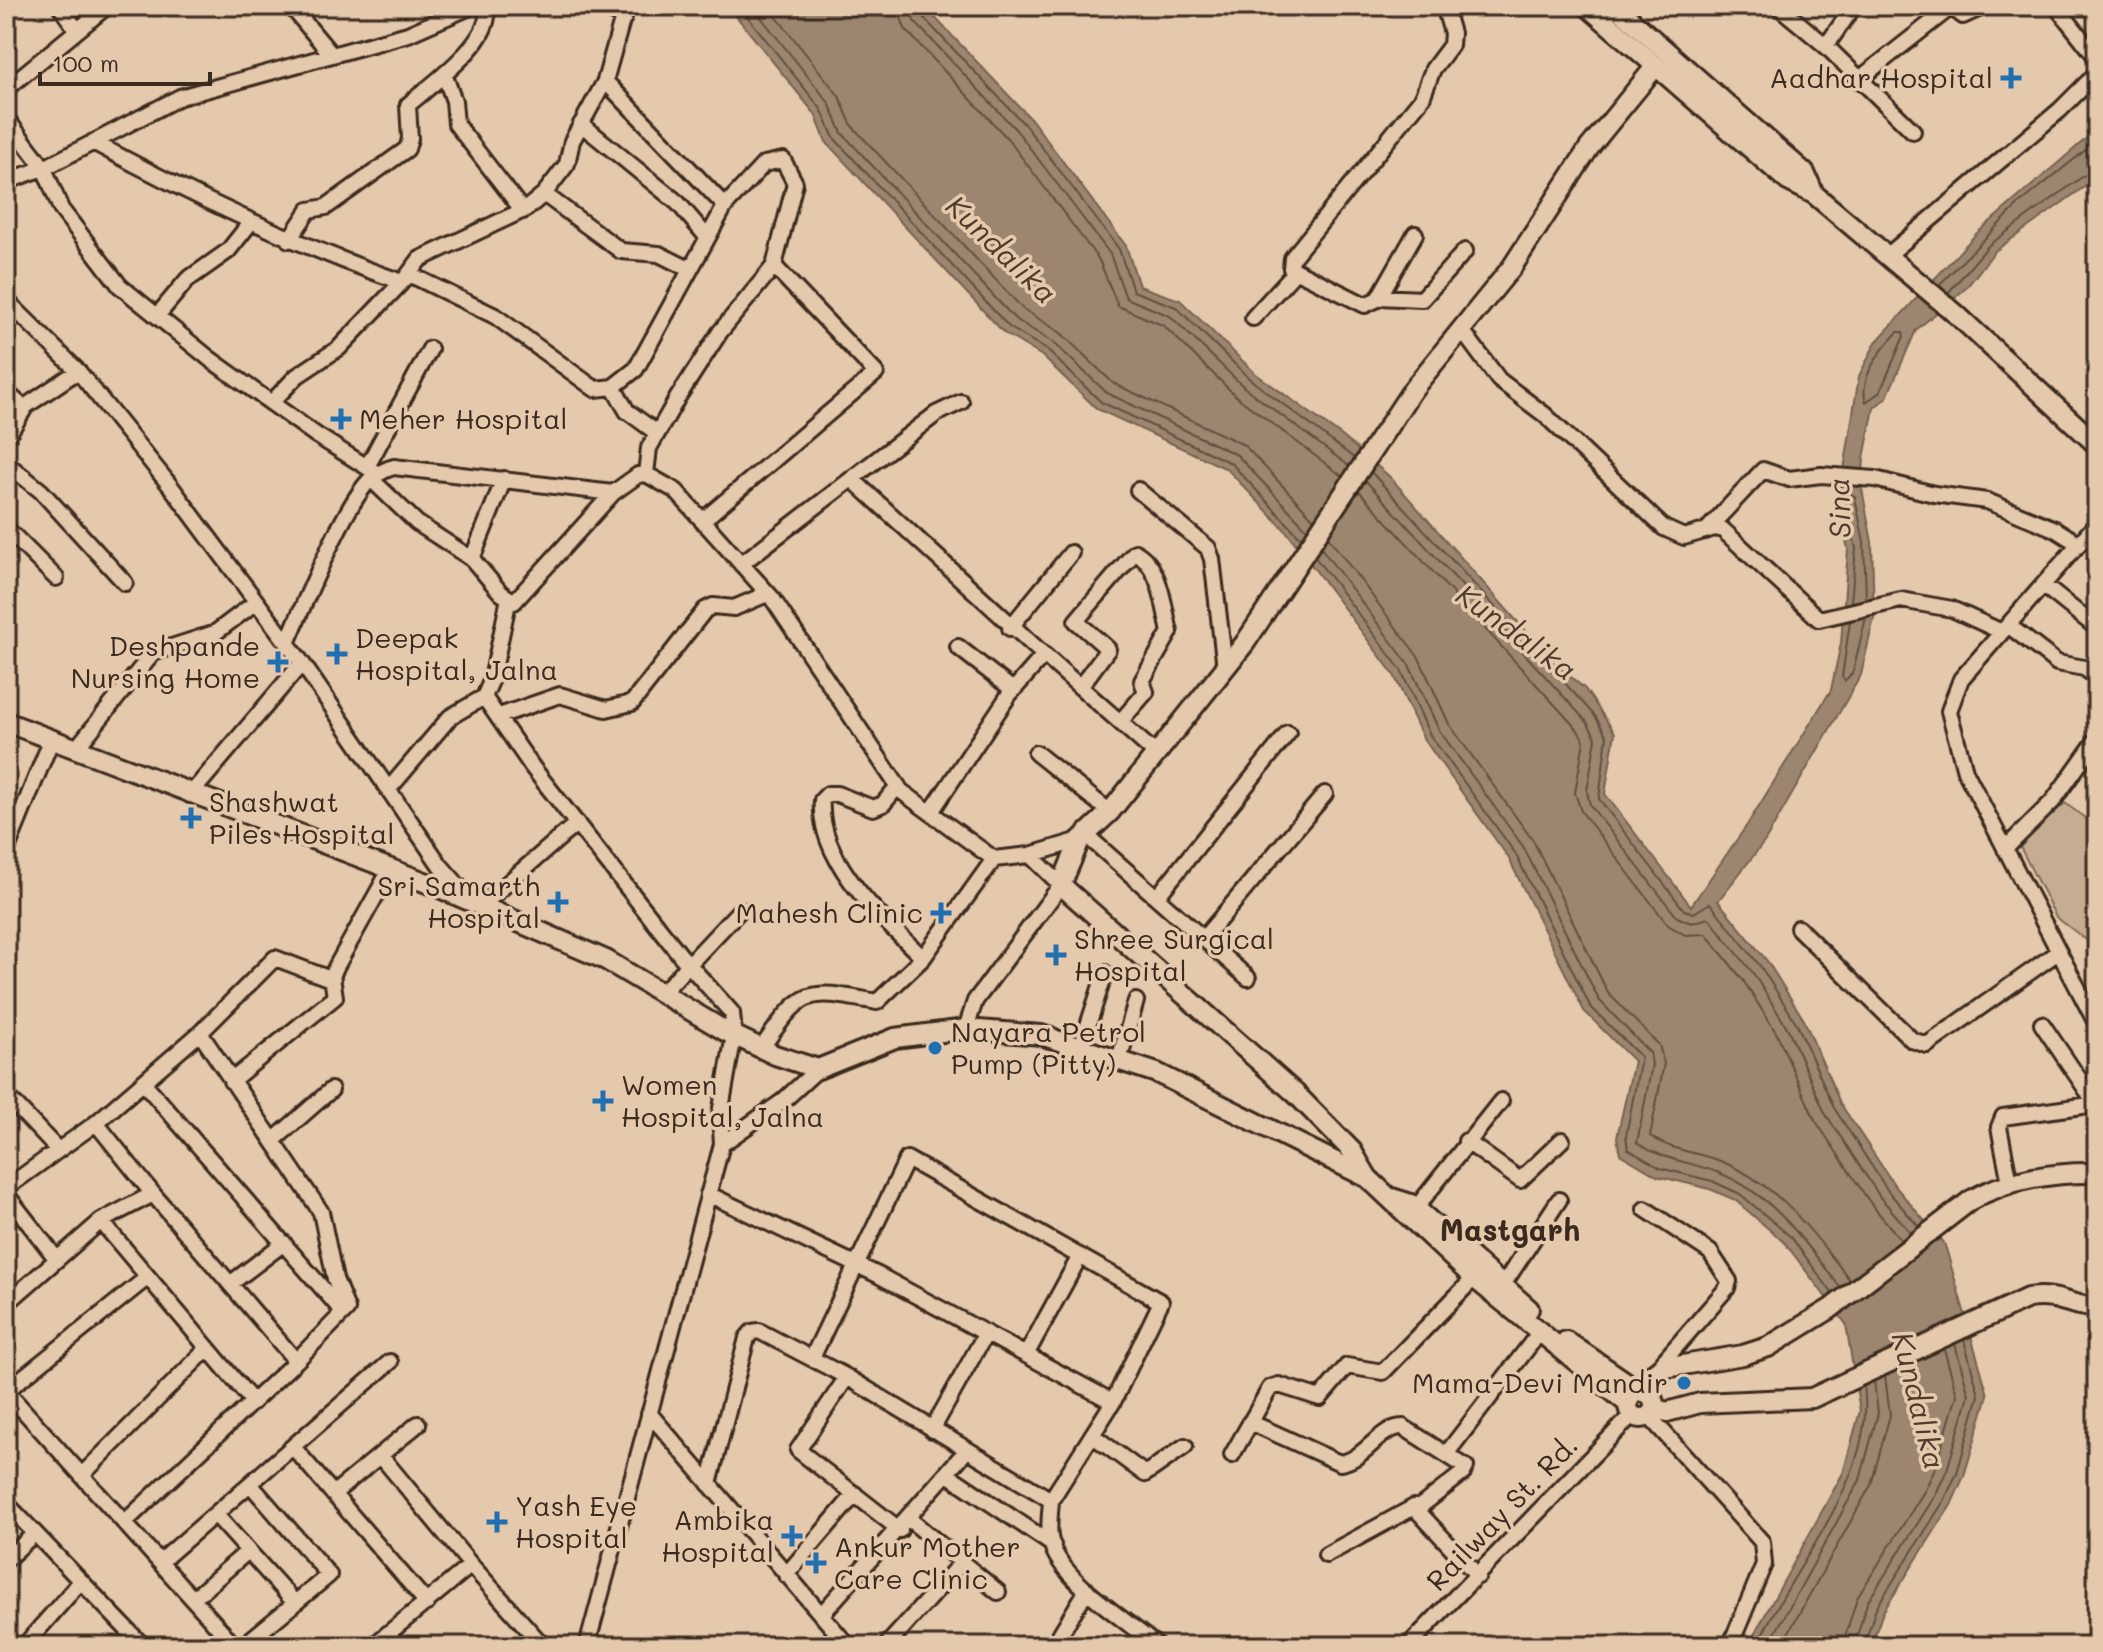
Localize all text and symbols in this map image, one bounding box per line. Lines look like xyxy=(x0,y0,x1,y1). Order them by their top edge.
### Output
scale bar xyxy=(40,36,210,86)
text: 100 m xyxy=(52,47,119,78)
place label: Aadhar Hospital xyxy=(1769,59,1993,95)
marker: Aadhar Hospital xyxy=(2000,67,2022,89)
water label: Kundalika xyxy=(938,185,1067,312)
place label: Meher Hospital xyxy=(359,400,568,436)
marker: Meher Hospital xyxy=(330,408,352,430)
water label: Sina xyxy=(1817,477,1859,539)
water label: Kundalika xyxy=(1449,574,1586,689)
place label: Deepak Hospital, Jalna xyxy=(355,619,558,687)
place label: Deshpande Nursing Home xyxy=(71,627,260,695)
marker: Deepak Hospital, Jalna xyxy=(326,643,348,665)
marker: Deshpande Nursing Home xyxy=(267,651,289,673)
place label: Shashwat Piles Hospital xyxy=(209,783,394,851)
marker: Shashwat Piles Hospital xyxy=(180,807,202,829)
place label: Sri Samarth Hospital xyxy=(378,867,540,935)
marker: Sri Samarth Hospital xyxy=(547,891,569,913)
place label: Mahesh Clinic xyxy=(736,894,923,930)
marker: Mahesh Clinic xyxy=(930,902,952,924)
place label: Shree Surgical Hospital xyxy=(1074,920,1274,988)
marker: Shree Surgical Hospital xyxy=(1045,944,1067,966)
place label: Nayara Petrol Pump (Pitty) xyxy=(951,1013,1146,1081)
marker: Nayara Petrol Pump (Pitty) xyxy=(926,1039,944,1057)
place label: Women Hospital, Jalna xyxy=(621,1066,824,1134)
marker: Women Hospital, Jalna xyxy=(592,1090,614,1112)
district label: Mastgarh xyxy=(1440,1209,1580,1249)
water label: Kundalika xyxy=(1884,1328,1956,1473)
place label: Mama-Devi Mandir xyxy=(1412,1364,1668,1400)
marker: Mama-Devi Mandir xyxy=(1675,1374,1693,1392)
street label: Railway St. Rd. xyxy=(1418,1427,1585,1598)
place label: Yash Eye Hospital xyxy=(515,1487,637,1555)
place label: Ambika Hospital xyxy=(661,1501,774,1569)
marker: Yash Eye Hospital xyxy=(486,1511,508,1533)
marker: Ambika Hospital xyxy=(781,1525,803,1547)
place label: Ankur Mother Care Clinic xyxy=(834,1528,1021,1596)
marker: Ankur Mother Care Clinic xyxy=(805,1552,827,1574)

